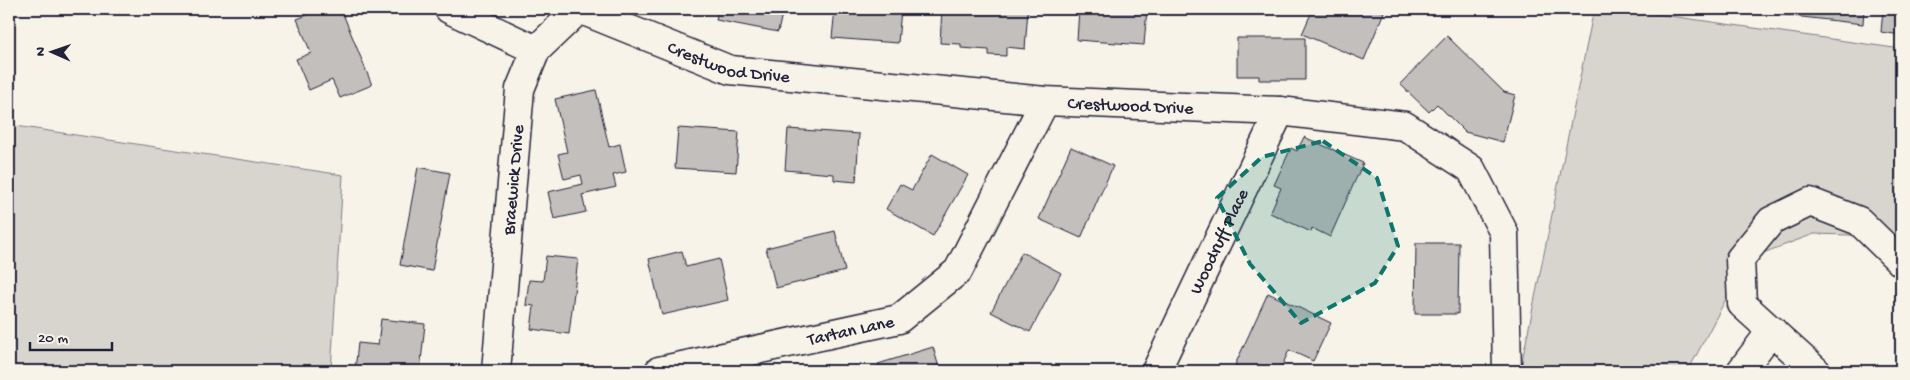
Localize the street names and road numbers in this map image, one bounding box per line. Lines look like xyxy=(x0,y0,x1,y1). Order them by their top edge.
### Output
street label: Crestwood Drive xyxy=(664,38,791,89)
street label: Crestwood Drive xyxy=(1067,94,1195,120)
street label: Braewick Drive xyxy=(500,123,530,237)
street label: Woodruff Place xyxy=(1186,185,1255,298)
street label: Tartan Lane xyxy=(805,312,897,352)

